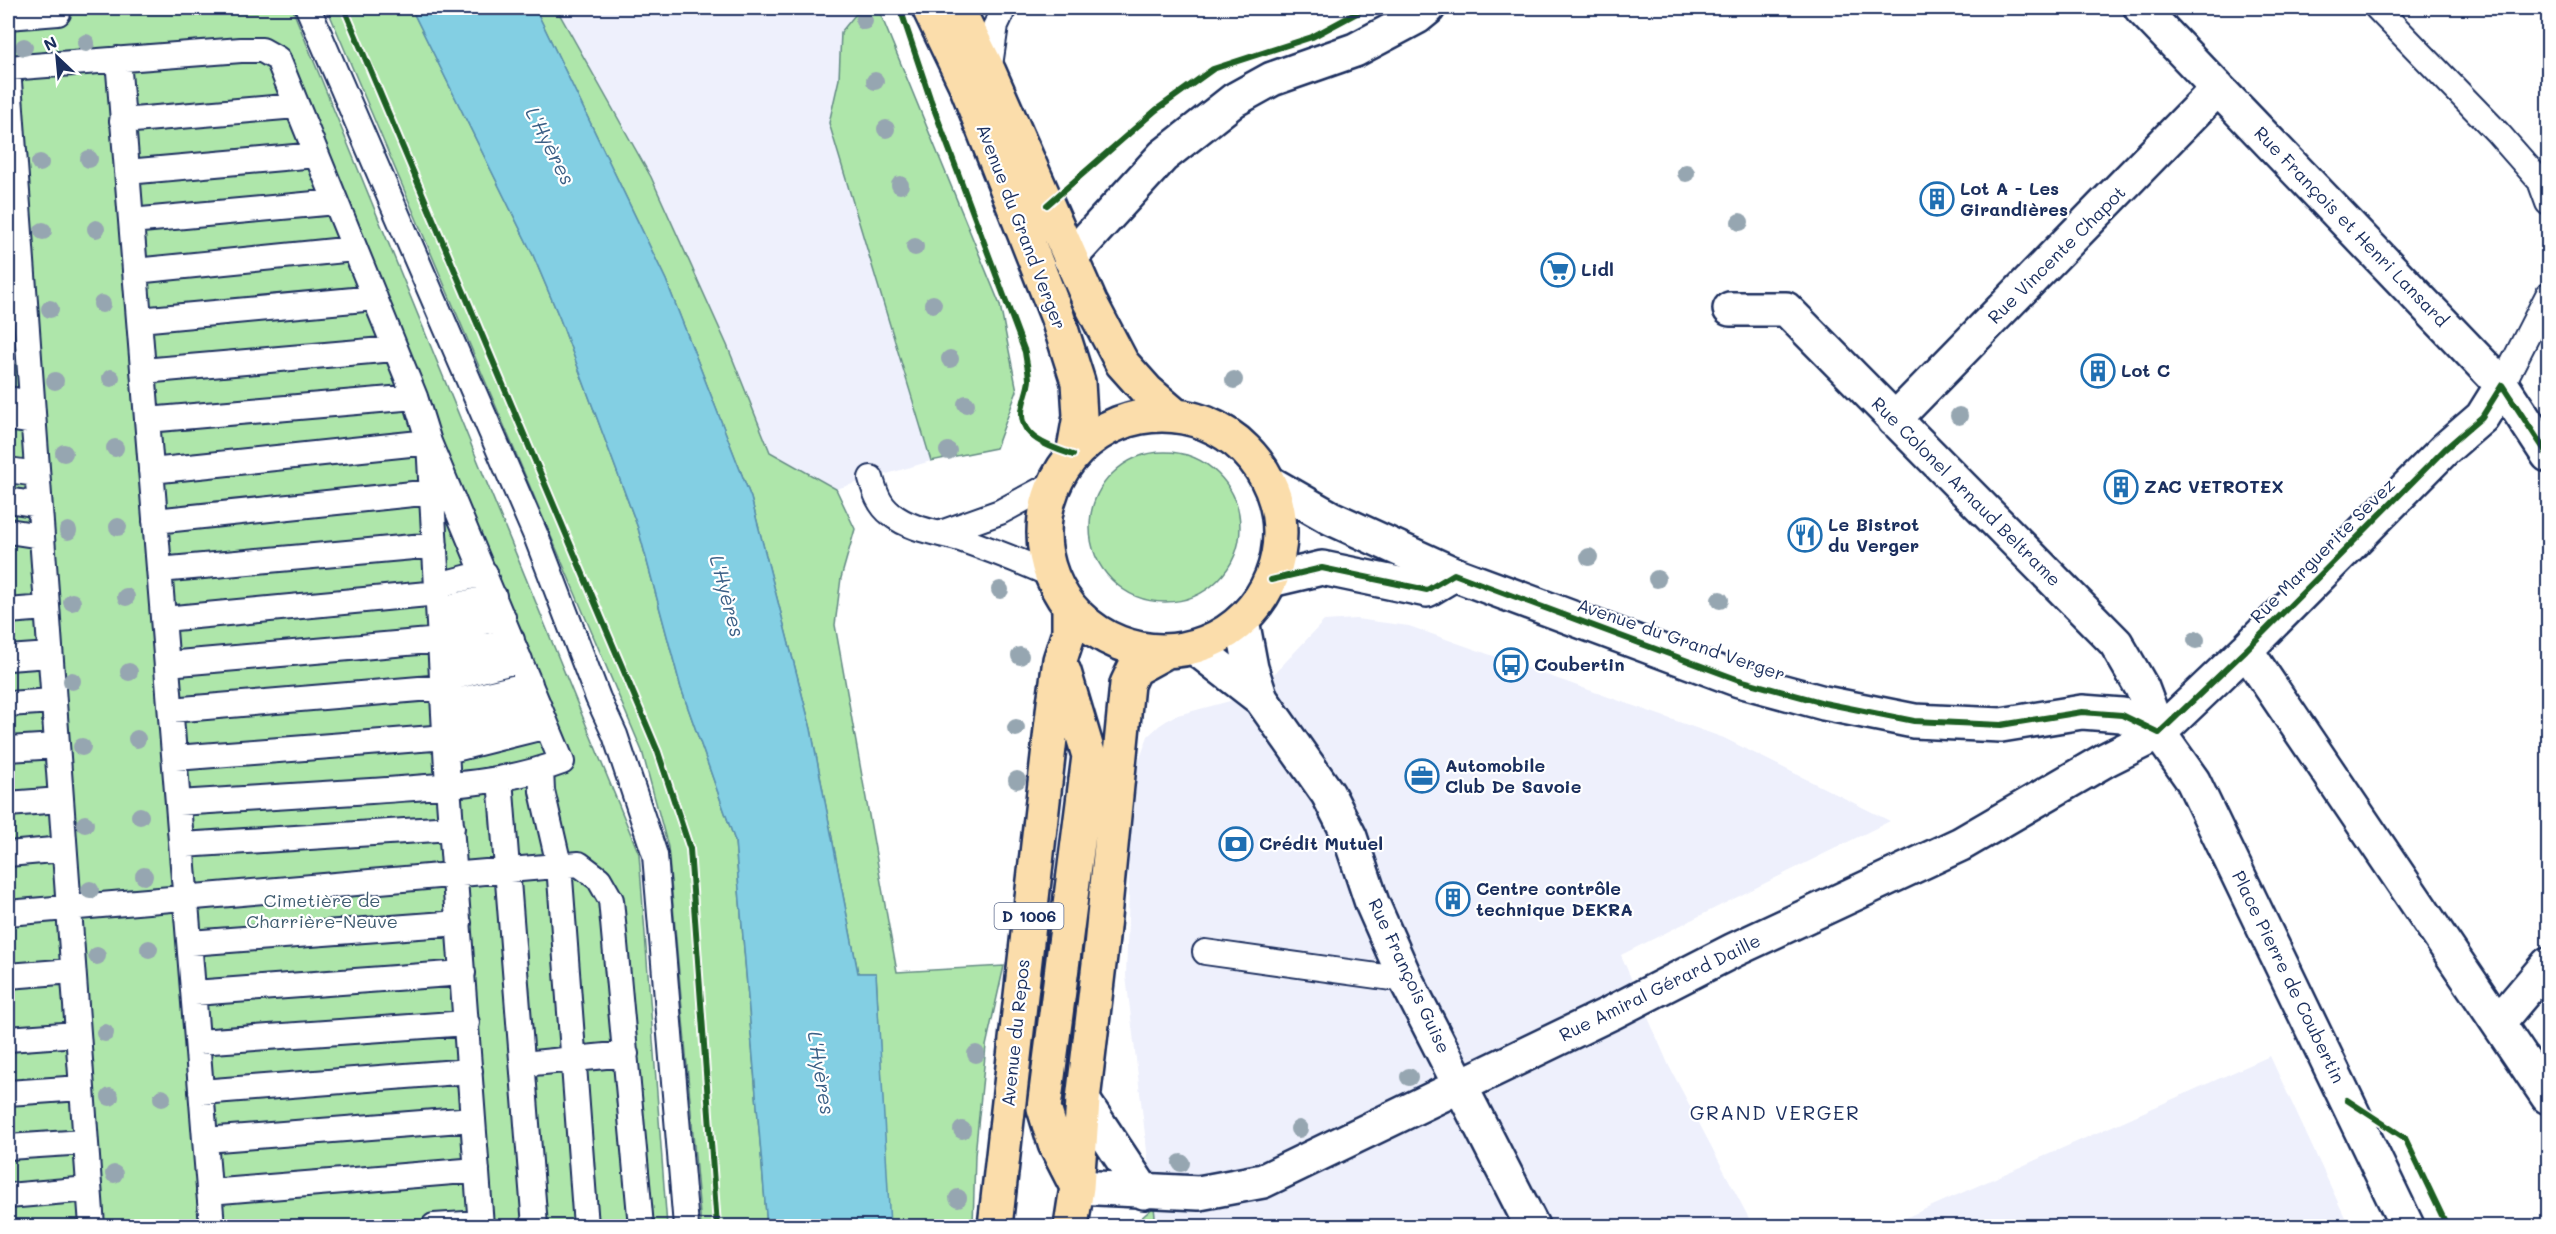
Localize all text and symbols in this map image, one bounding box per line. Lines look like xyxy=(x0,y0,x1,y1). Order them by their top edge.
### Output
north arrow xyxy=(27,27,87,87)
text: N xyxy=(40,31,60,55)
water label: L'Hyères xyxy=(520,102,582,189)
street label: Avenue du Grand Verger xyxy=(972,121,1072,333)
street label: Rue François et Henri Lansard xyxy=(2249,121,2454,332)
place label: Lot A - Les Girandières xyxy=(1960,176,2068,221)
street label: Rue Vincente Chapot xyxy=(1982,180,2130,328)
building icon: Lot A - Les Girandières xyxy=(1919,181,1955,217)
supermarket icon: Lidl xyxy=(1540,252,1576,288)
place label: Lidl xyxy=(1581,257,1614,281)
building icon: Lot C xyxy=(2080,353,2116,389)
place label: Lot C xyxy=(2121,358,2170,382)
street label: Rue Colonel Arnaud Beltrame xyxy=(1867,391,2067,591)
building icon: ZAC VETROTEX xyxy=(2103,469,2139,505)
street label: Rue Marguerite Sevez xyxy=(2245,473,2400,628)
place label: ZAC VETROTEX xyxy=(2144,474,2284,498)
place label: Le Bistrot du Verger xyxy=(1828,512,1919,557)
restaurant icon: Le Bistrot du Verger xyxy=(1787,517,1823,553)
water label: L'Hyères xyxy=(705,552,751,640)
street label: Avenue du Grand Verger xyxy=(1574,592,1788,686)
bus stop icon: Coubertin xyxy=(1493,647,1529,683)
place label: Coubertin xyxy=(1534,652,1625,676)
place label: Automobile Club De Savoie xyxy=(1445,753,1582,798)
office icon: Automobile Club De Savoie xyxy=(1404,758,1440,794)
bank icon: Crédit Mutuel xyxy=(1218,826,1254,862)
place label: Crédit Mutuel xyxy=(1259,831,1383,855)
street label: Place Pierre de Coubertin xyxy=(2227,866,2351,1087)
place label: Centre contrôle technique DEKRA xyxy=(1476,876,1633,921)
building icon: Centre contrôle technique DEKRA xyxy=(1435,881,1471,917)
park label: Cimetière de Charrière-Neuve xyxy=(246,888,398,933)
street label: Rue François Guise xyxy=(1363,894,1456,1057)
road number: D 1006 xyxy=(994,903,1064,929)
street label: Rue Amiral Gérard Daille xyxy=(1555,928,1764,1046)
street label: Avenue du Repos xyxy=(995,958,1035,1108)
water label: L'Hyères xyxy=(803,1029,841,1116)
district label: GRAND VERGER xyxy=(1690,1099,1860,1125)

